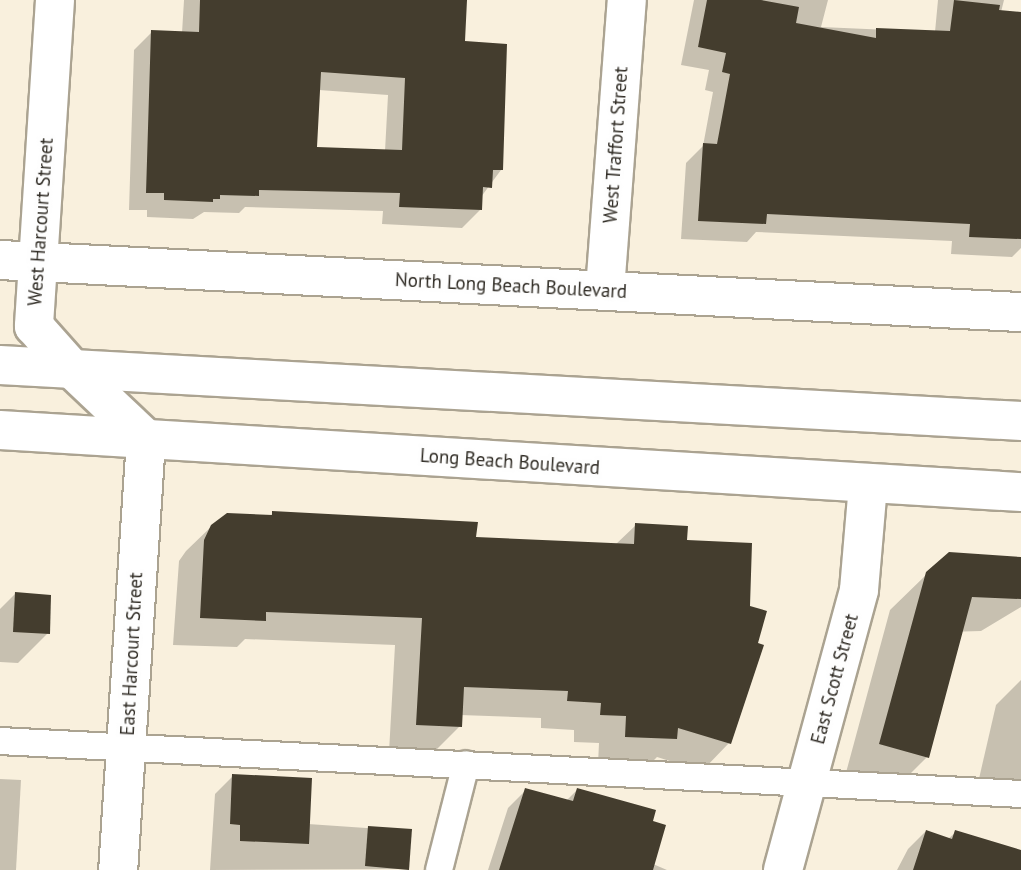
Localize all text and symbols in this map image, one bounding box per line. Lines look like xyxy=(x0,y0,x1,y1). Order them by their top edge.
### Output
street label: West Traffort Street xyxy=(599,66,633,224)
street label: West Harcourt Street xyxy=(24,137,58,307)
street label: North Long Beach Boulevard xyxy=(394,269,628,303)
street label: Long Beach Boulevard xyxy=(419,444,601,480)
street label: East Harcourt Street xyxy=(116,572,148,736)
street label: East Scott Street xyxy=(807,611,863,747)

